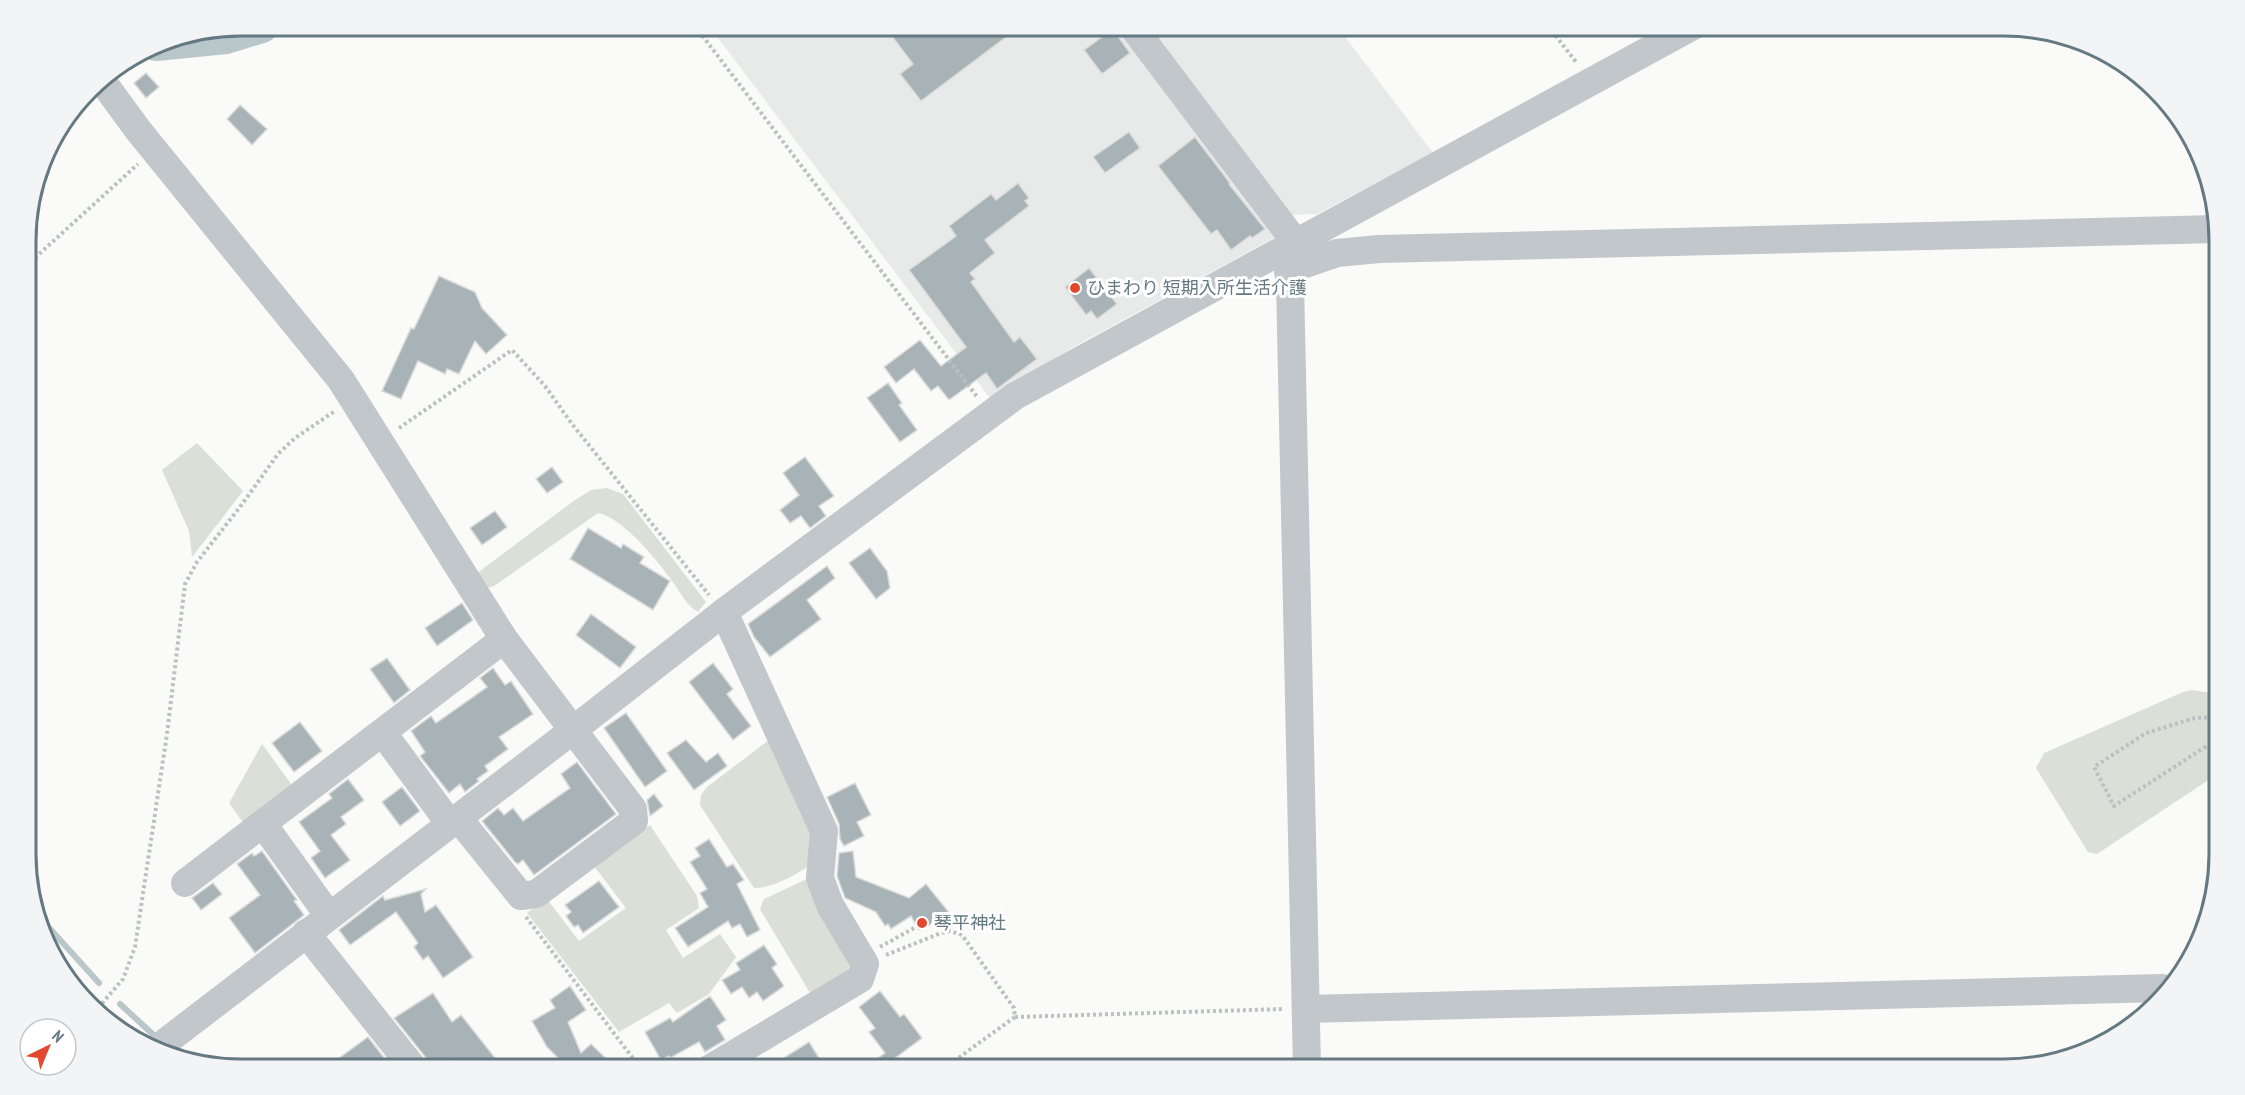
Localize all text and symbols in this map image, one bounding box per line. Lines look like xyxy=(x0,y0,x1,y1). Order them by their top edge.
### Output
place label: ひまわり 短期入所生活介護 xyxy=(1087,276,1307,299)
marker: ひまわり 短期入所生活介護 xyxy=(1068,281,1082,295)
place label: 琴平神社 xyxy=(934,911,1006,934)
marker: 琴平神社 xyxy=(915,916,929,930)
north arrow xyxy=(18,1017,78,1077)
text: N xyxy=(48,1026,68,1046)

